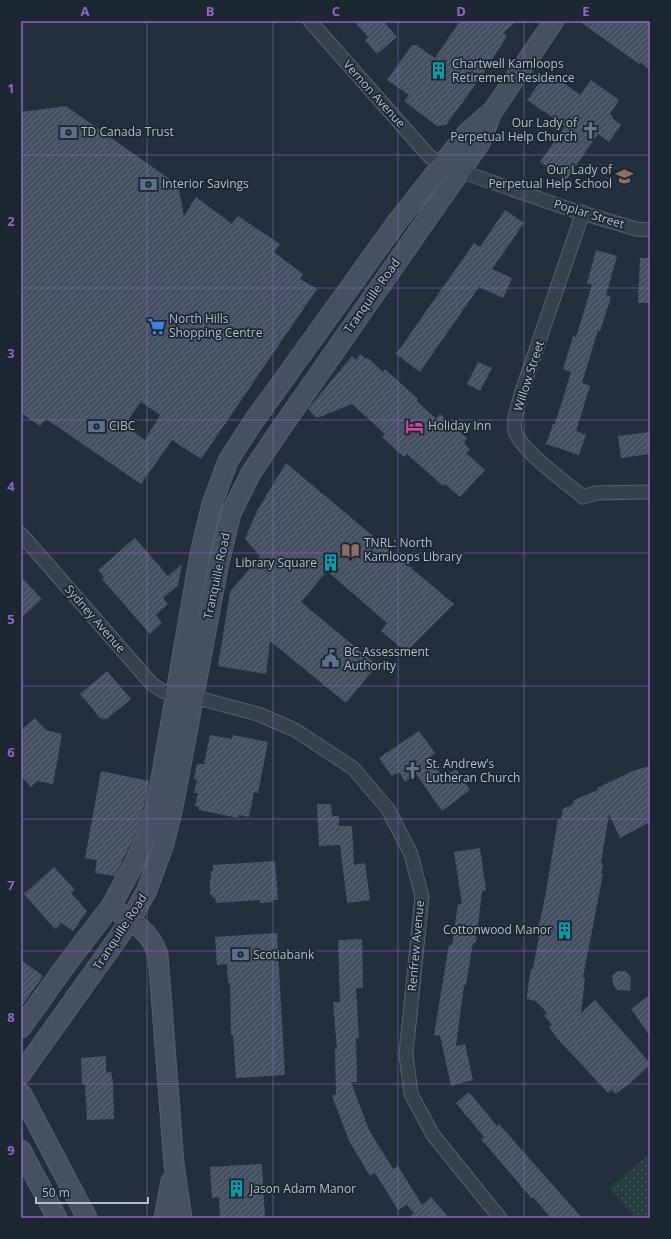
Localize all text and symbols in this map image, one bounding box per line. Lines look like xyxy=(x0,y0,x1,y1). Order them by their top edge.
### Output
text: A xyxy=(81,2,90,20)
text: B xyxy=(206,2,215,20)
text: C xyxy=(332,2,340,20)
text: D xyxy=(456,2,466,20)
text: E xyxy=(582,2,590,20)
place label: Chartwell Kamloops Retirement Residence xyxy=(452,55,575,86)
street label: Vernon Avenue xyxy=(339,56,410,131)
building icon: Chartwell Kamloops Retirement Residence xyxy=(429,61,449,81)
text: 1 xyxy=(7,79,15,97)
place label: Our Lady of Perpetual Help Church xyxy=(450,114,578,145)
church icon: Our Lady of Perpetual Help Church xyxy=(580,120,600,140)
bank icon: TD Canada Trust xyxy=(58,122,78,142)
place label: TD Canada Trust xyxy=(81,123,174,140)
place label: Our Lady of Perpetual Help School xyxy=(488,161,613,192)
school or university icon: Our Lady of Perpetual Help School xyxy=(615,167,635,187)
bank icon: Interior Savings xyxy=(139,174,159,194)
place label: Interior Savings xyxy=(162,175,249,192)
street label: Poplar Street xyxy=(552,195,627,232)
text: 2 xyxy=(7,212,15,230)
street label: Tranquille Road xyxy=(339,255,404,337)
place label: North Hills Shopping Centre xyxy=(169,310,263,341)
supermarket icon: North Hills Shopping Centre xyxy=(146,316,166,336)
street label: Willow Street xyxy=(509,338,548,413)
text: 3 xyxy=(7,344,15,362)
bank icon: CIBC xyxy=(86,416,106,436)
hotel icon: Holiday Inn xyxy=(405,416,425,436)
place label: CIBC xyxy=(109,417,136,434)
place label: Holiday Inn xyxy=(428,417,491,434)
text: 4 xyxy=(7,477,15,495)
street label: Tranquille Road xyxy=(199,531,234,621)
place label: TNRL: North Kamloops Library xyxy=(364,534,463,565)
library icon: TNRL: North Kamloops Library xyxy=(341,540,361,560)
building icon: Library Square xyxy=(320,553,340,573)
place label: Library Square xyxy=(235,554,317,571)
street label: Sydney Avenue xyxy=(61,581,130,656)
text: 5 xyxy=(7,610,15,628)
place label: BC Assessment Authority xyxy=(344,643,429,674)
public building icon: BC Assessment Authority xyxy=(321,649,341,669)
text: 6 xyxy=(7,743,15,761)
place label: St. Andrew’s Lutheran Church xyxy=(426,755,520,786)
church icon: St. Andrew’s Lutheran Church xyxy=(403,761,423,781)
text: 7 xyxy=(7,876,15,894)
street label: Tranquille Road xyxy=(89,890,151,973)
street label: Renfrew Avenue xyxy=(403,899,428,992)
building icon: Cottonwood Manor xyxy=(555,920,575,940)
place label: Cottonwood Manor xyxy=(443,921,552,938)
bank icon: Scotiabank xyxy=(230,945,250,965)
place label: Scotiabank xyxy=(253,946,315,963)
text: 8 xyxy=(7,1008,15,1026)
text: 9 xyxy=(7,1141,15,1159)
scale bar xyxy=(36,1179,148,1205)
building icon: Jason Adam Manor xyxy=(227,1179,247,1199)
place label: Jason Adam Manor xyxy=(249,1180,356,1197)
text: 50 m xyxy=(42,1184,70,1201)

